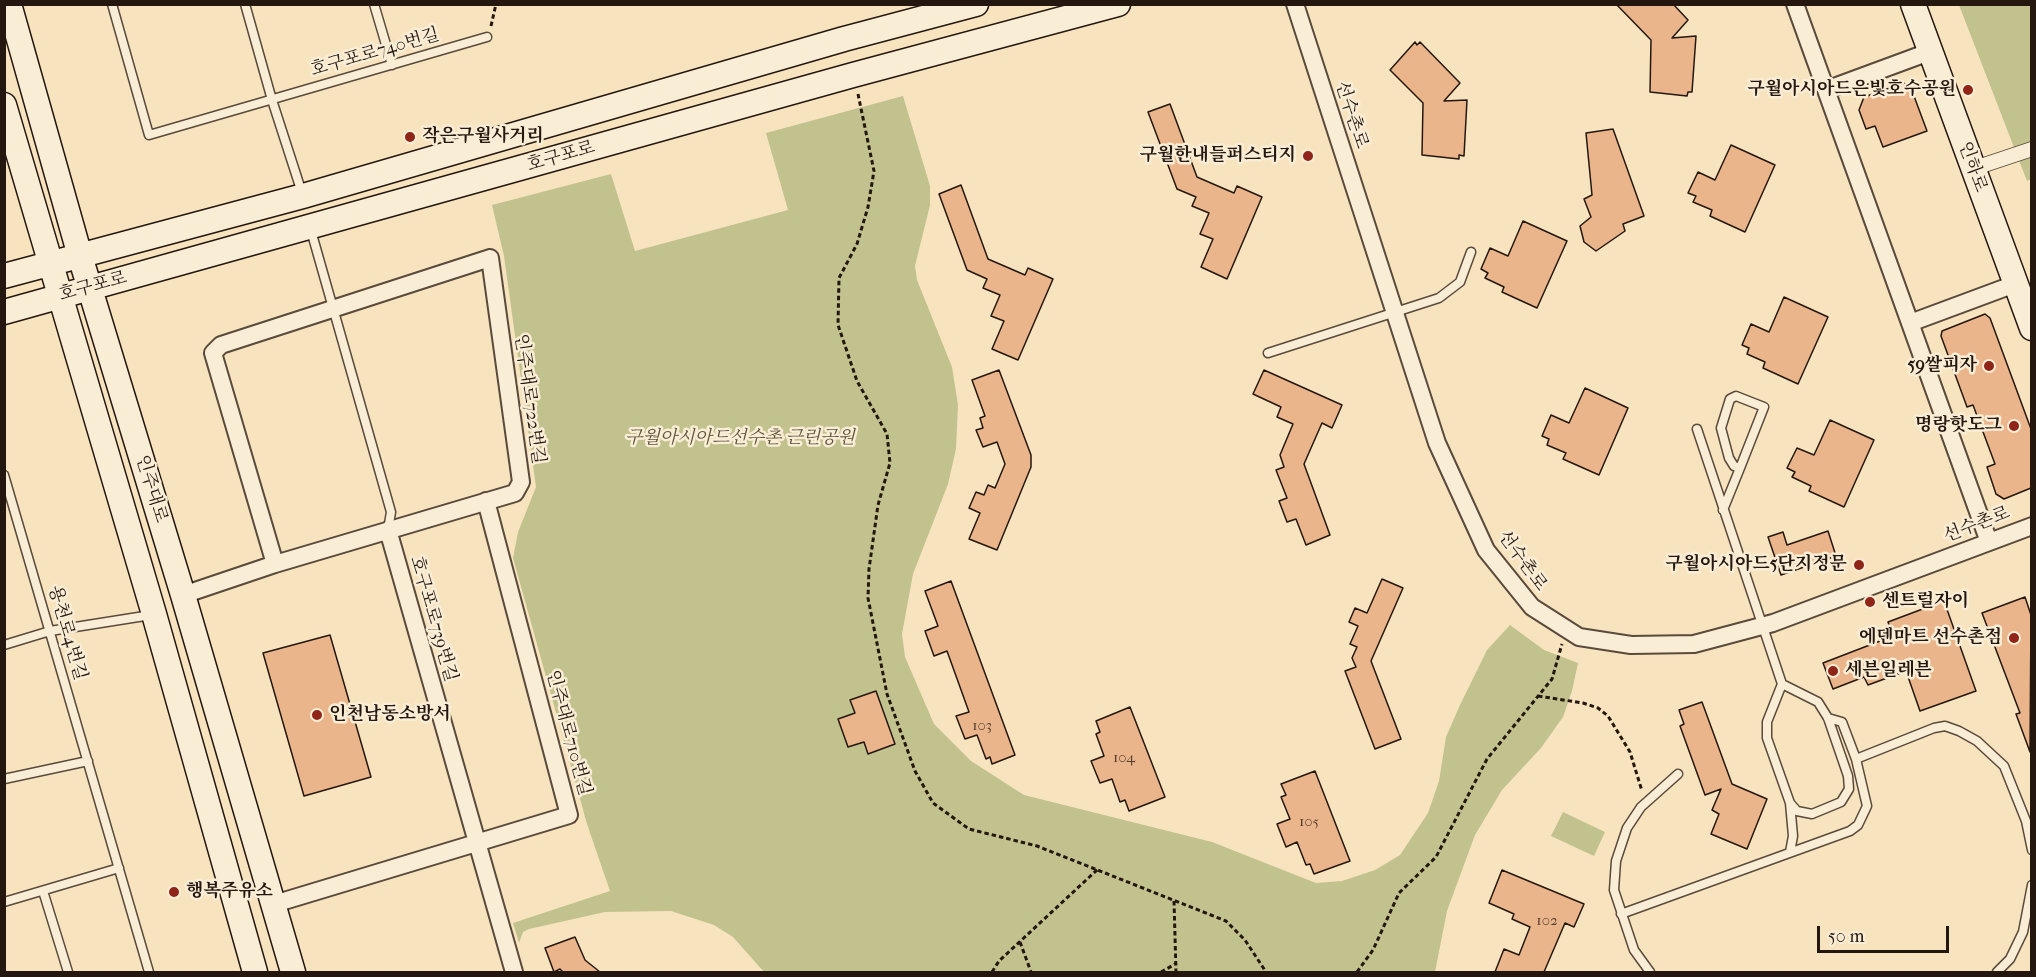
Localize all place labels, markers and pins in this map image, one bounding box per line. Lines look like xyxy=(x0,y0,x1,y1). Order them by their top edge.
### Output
place label: 구월아시아드은빛호수공원 xyxy=(1747,79,1956,101)
marker: 구월아시아드은빛호수공원 xyxy=(1961,83,1975,97)
place label: 작은구월사거리 xyxy=(422,126,544,148)
marker: 작은구월사거리 xyxy=(403,130,417,144)
place label: 구월한내들퍼스티지 xyxy=(1140,145,1296,167)
marker: 구월한내들퍼스티지 xyxy=(1301,149,1315,163)
place label: 59쌀피자 xyxy=(1908,355,1977,377)
marker: 59쌀피자 xyxy=(1982,359,1996,373)
place label: 명랑핫도그 xyxy=(1915,415,2002,437)
marker: 명랑핫도그 xyxy=(2007,419,2021,433)
place label: 구월아시아드5단지정문 xyxy=(1665,554,1847,576)
marker: 구월아시아드5단지정문 xyxy=(1852,558,1866,572)
place label: 센트럴자이 xyxy=(1882,591,1969,613)
marker: 센트럴자이 xyxy=(1863,595,1877,609)
place label: 에덴마트 선수촌점 xyxy=(1859,627,2002,649)
marker: 에덴마트 선수촌점 xyxy=(2007,631,2021,645)
place label: 세븐일레븐 xyxy=(1845,660,1932,682)
marker: 세븐일레븐 xyxy=(1826,664,1840,678)
place label: 인천남동소방서 xyxy=(329,704,451,726)
marker: 인천남동소방서 xyxy=(310,708,324,722)
place label: 행복주유소 xyxy=(186,881,273,903)
marker: 행복주유소 xyxy=(167,885,181,899)

